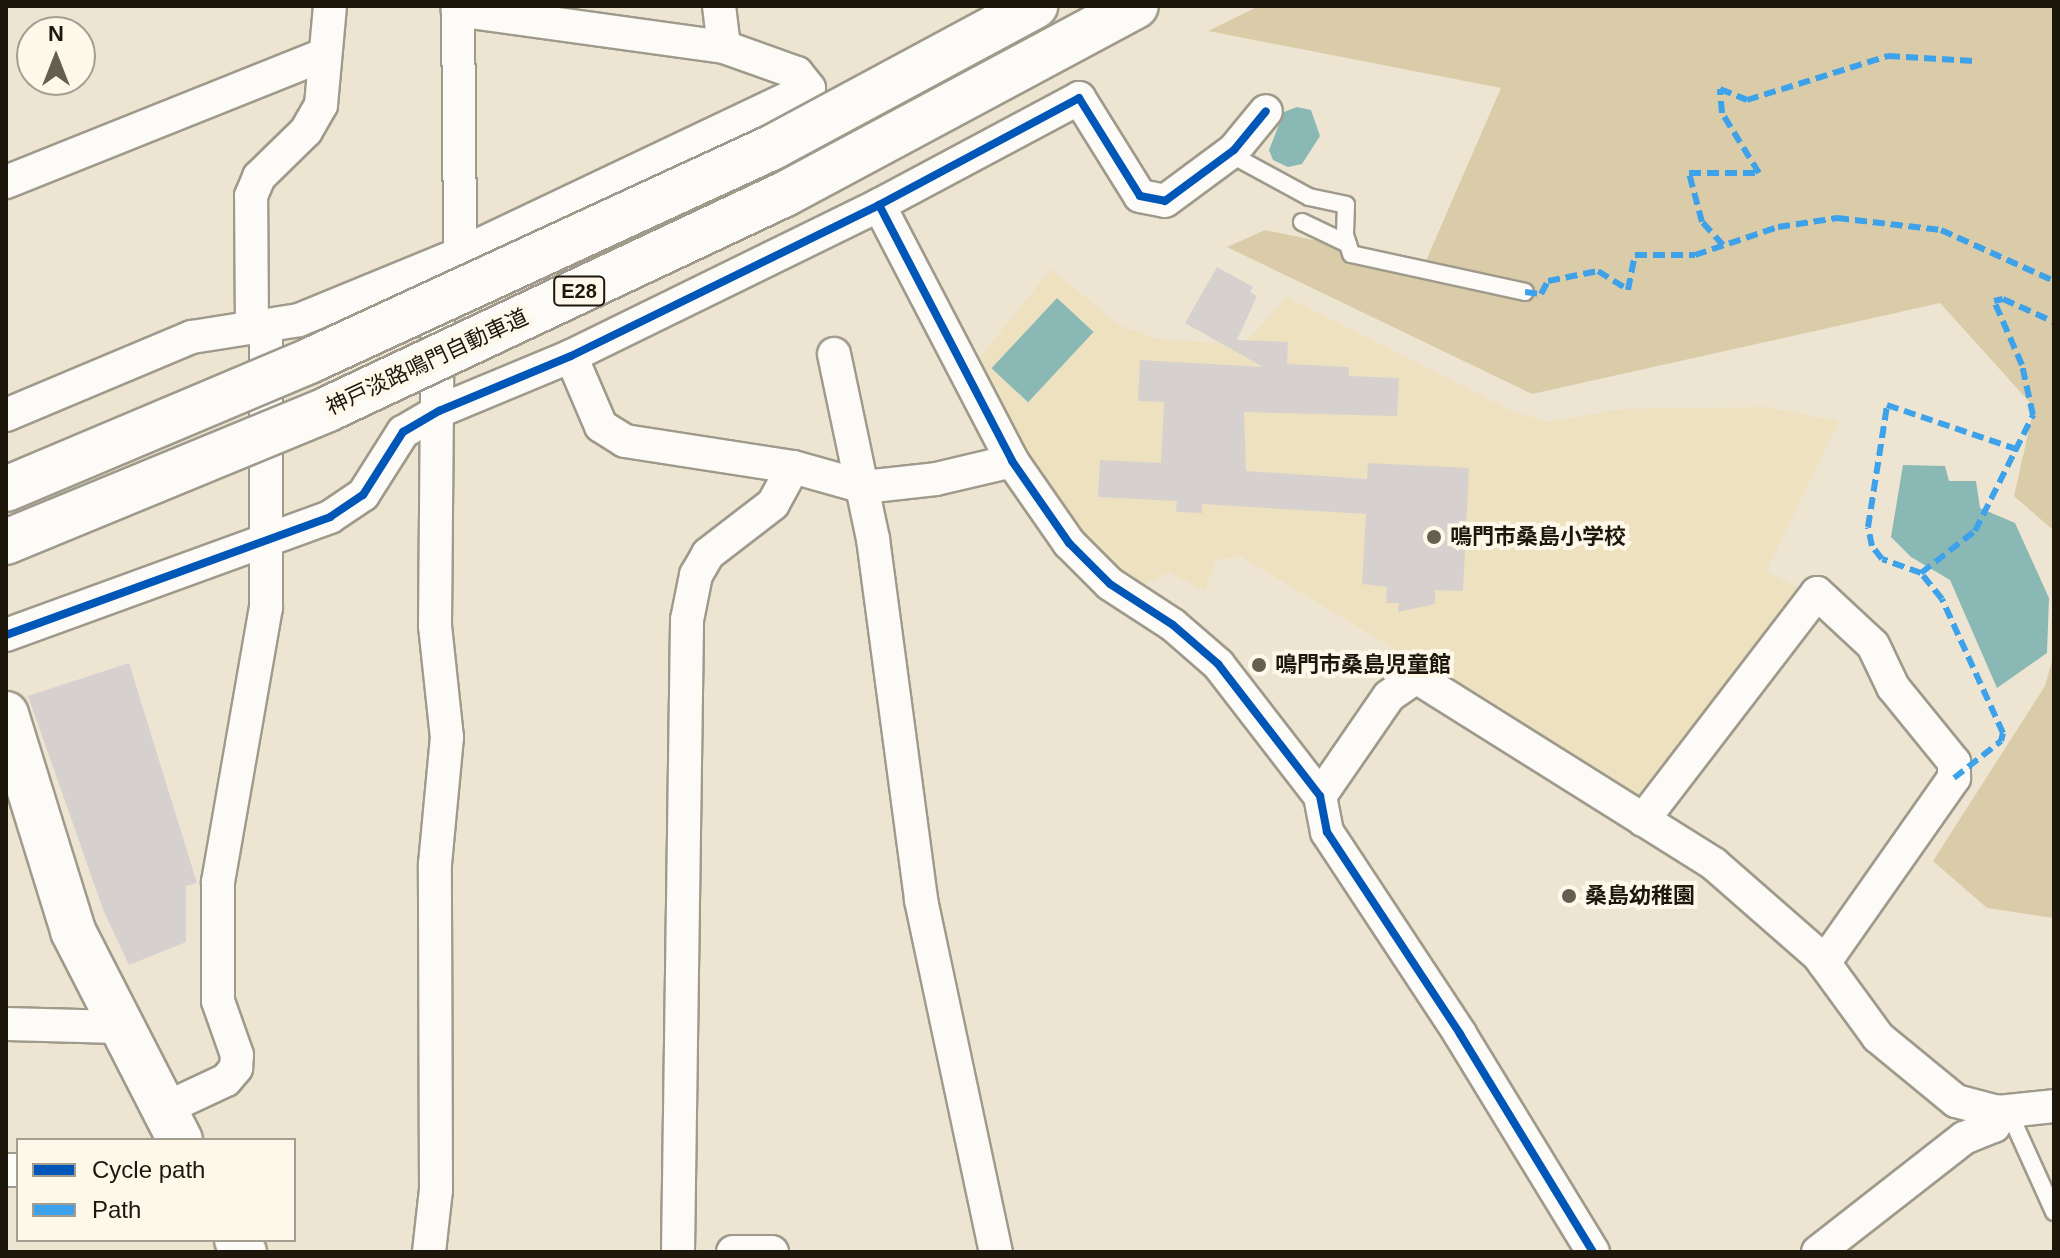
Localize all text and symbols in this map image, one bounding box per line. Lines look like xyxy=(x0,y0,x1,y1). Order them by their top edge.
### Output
north arrow xyxy=(16,16,96,96)
text: N xyxy=(48,21,64,46)
road number: E28 xyxy=(553,275,605,307)
street label: 神戸淡路鳴門自動車道 xyxy=(322,304,532,420)
place label: 鳴門市桑島小学校 xyxy=(1450,524,1626,550)
marker: 鳴門市桑島小学校 xyxy=(1425,528,1443,546)
place label: 鳴門市桑島児童館 xyxy=(1275,652,1451,678)
marker: 鳴門市桑島児童館 xyxy=(1250,656,1268,674)
place label: 桑島幼稚園 xyxy=(1585,883,1695,909)
marker: 桑島幼稚園 xyxy=(1560,887,1578,905)
legend xyxy=(16,1138,296,1242)
text: Cycle path xyxy=(92,1156,205,1183)
text: Path xyxy=(92,1196,141,1223)

